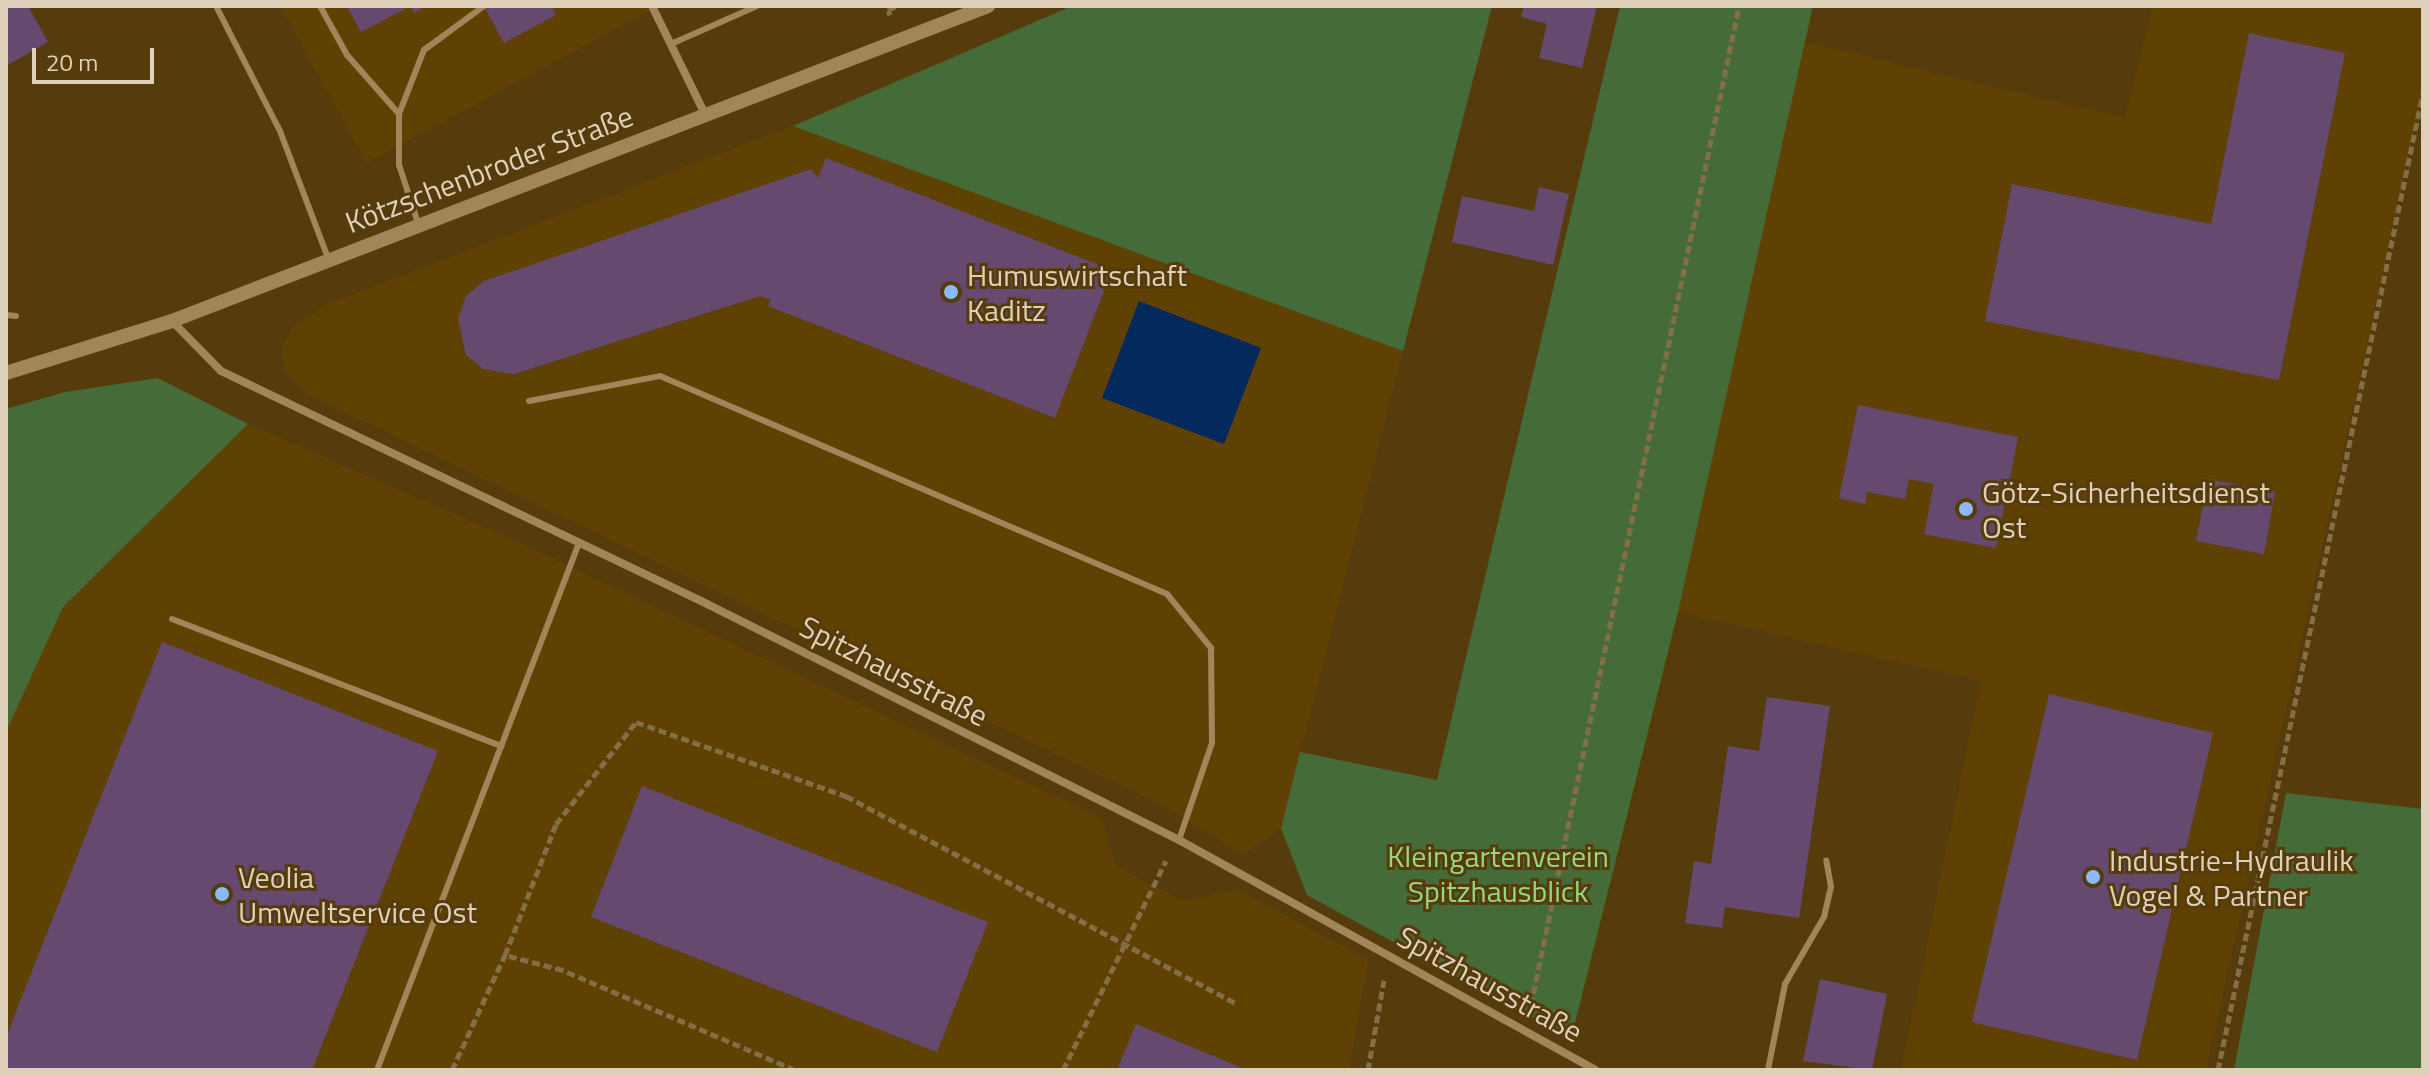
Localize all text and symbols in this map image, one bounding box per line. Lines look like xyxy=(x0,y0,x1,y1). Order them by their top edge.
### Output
scale bar xyxy=(36,32,158,82)
text: 20 m xyxy=(46,44,98,80)
street label: Kötzschenbroder Straße xyxy=(340,98,638,240)
place label: Humuswirtschaft Kaditz xyxy=(967,257,1187,328)
marker: Humuswirtschaft Kaditz xyxy=(942,283,960,301)
place label: Götz-Sicherheitsdienst Ost xyxy=(1982,474,2270,544)
marker: Götz-Sicherheitsdienst Ost xyxy=(1957,500,1975,518)
street label: Spitzhausstraße xyxy=(794,608,994,734)
park label: Kleingartenverein Spitzhausblick xyxy=(1387,838,1609,908)
place label: Industrie-Hydraulik Vogel & Partner xyxy=(2109,842,2354,912)
place label: Veolia Umweltservice Ost xyxy=(238,859,477,930)
marker: Industrie-Hydraulik Vogel & Partner xyxy=(2084,868,2102,886)
marker: Veolia Umweltservice Ost xyxy=(213,885,231,903)
street label: Spitzhausstraße xyxy=(1391,918,1589,1050)

